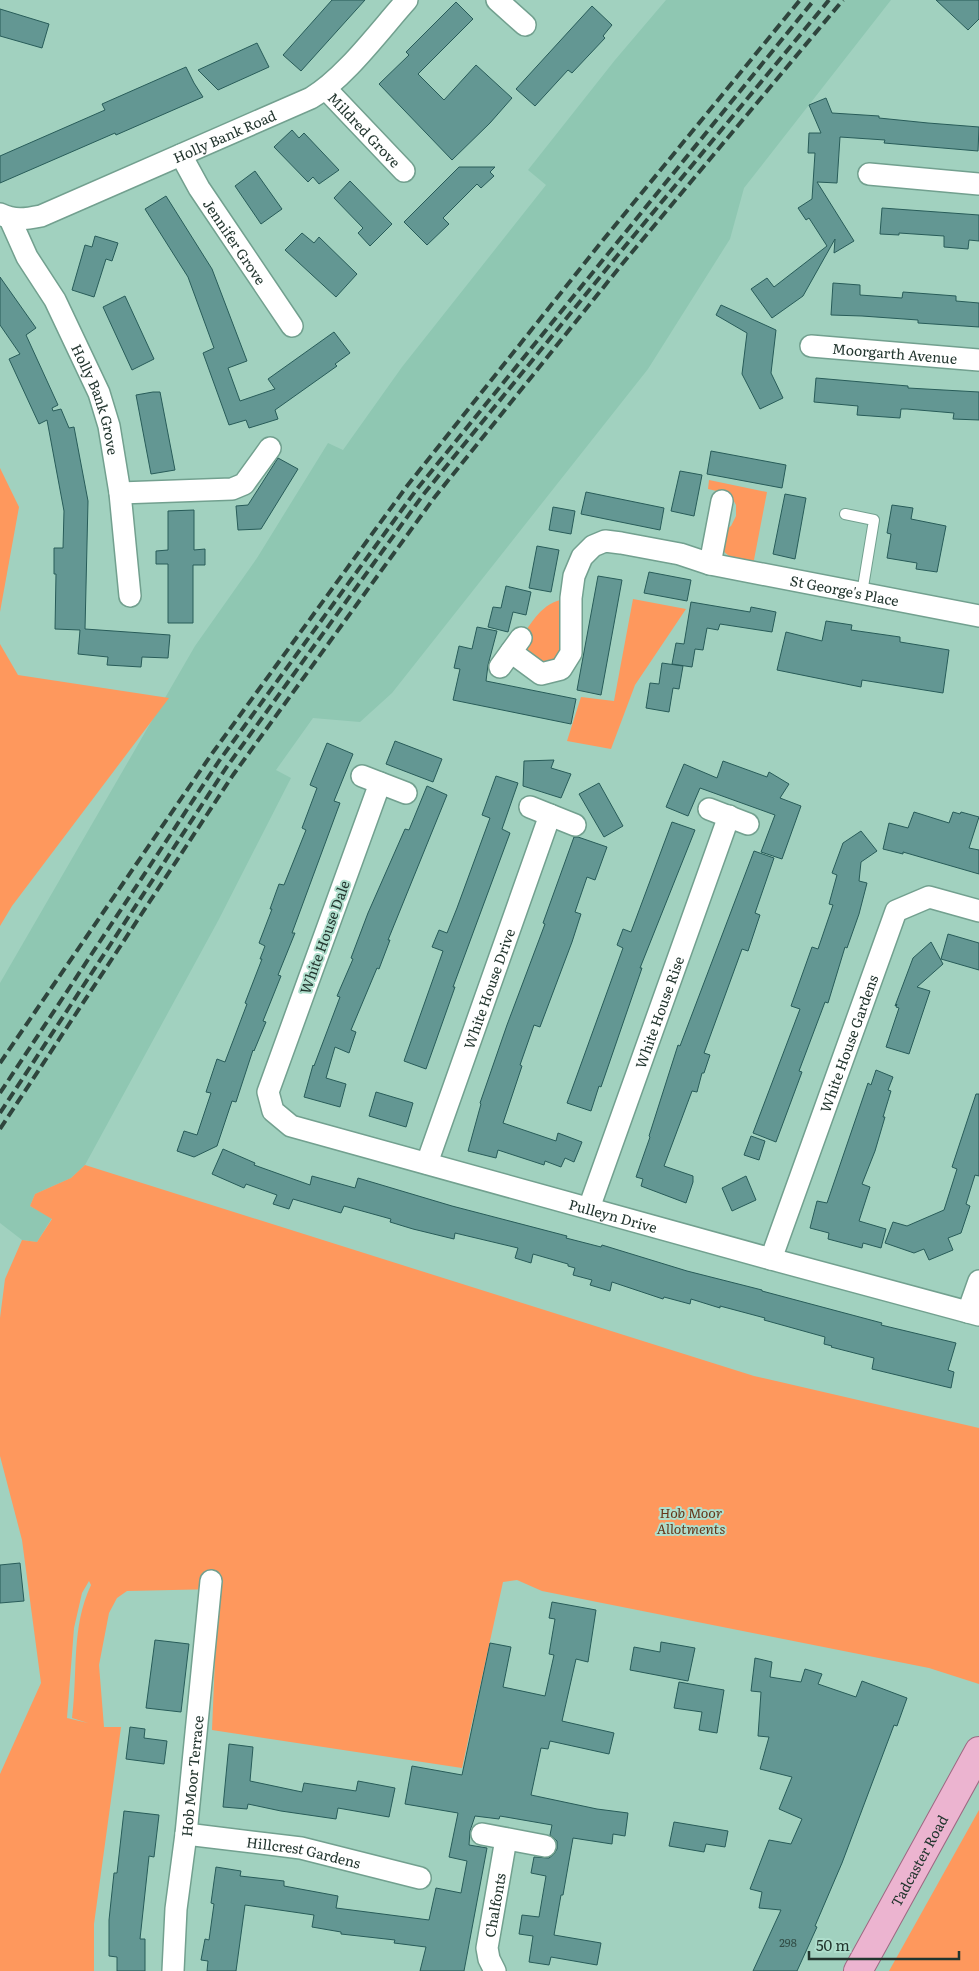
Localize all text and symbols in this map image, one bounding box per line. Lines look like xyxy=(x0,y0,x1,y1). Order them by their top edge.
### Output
street label: Mildred Grove xyxy=(324,88,405,172)
street label: Holly Bank Road xyxy=(170,104,279,167)
street label: Jennifer Grove xyxy=(199,195,271,288)
street label: Moorgarth Avenue xyxy=(831,338,958,368)
street label: Holly Bank Grove xyxy=(67,341,124,456)
street label: St George's Place xyxy=(789,570,901,610)
street label: White House Dale xyxy=(294,877,354,997)
street label: White House Drive xyxy=(458,926,519,1052)
street label: White House Rise xyxy=(630,953,688,1071)
street label: White House Gardens xyxy=(814,972,882,1115)
street label: Pulleyn Drive xyxy=(567,1194,659,1237)
park label: Hob Moor Allotments xyxy=(657,1502,725,1538)
street label: Hob Moor Terrace xyxy=(176,1715,208,1838)
street label: Tadcaster Road xyxy=(885,1811,952,1910)
street label: Hillcrest Gardens xyxy=(245,1831,363,1873)
street label: Chalfonts xyxy=(479,1871,510,1939)
scale bar xyxy=(809,1928,959,1960)
text: 50 m xyxy=(816,1933,850,1956)
house number: 298 xyxy=(779,1934,797,1950)

